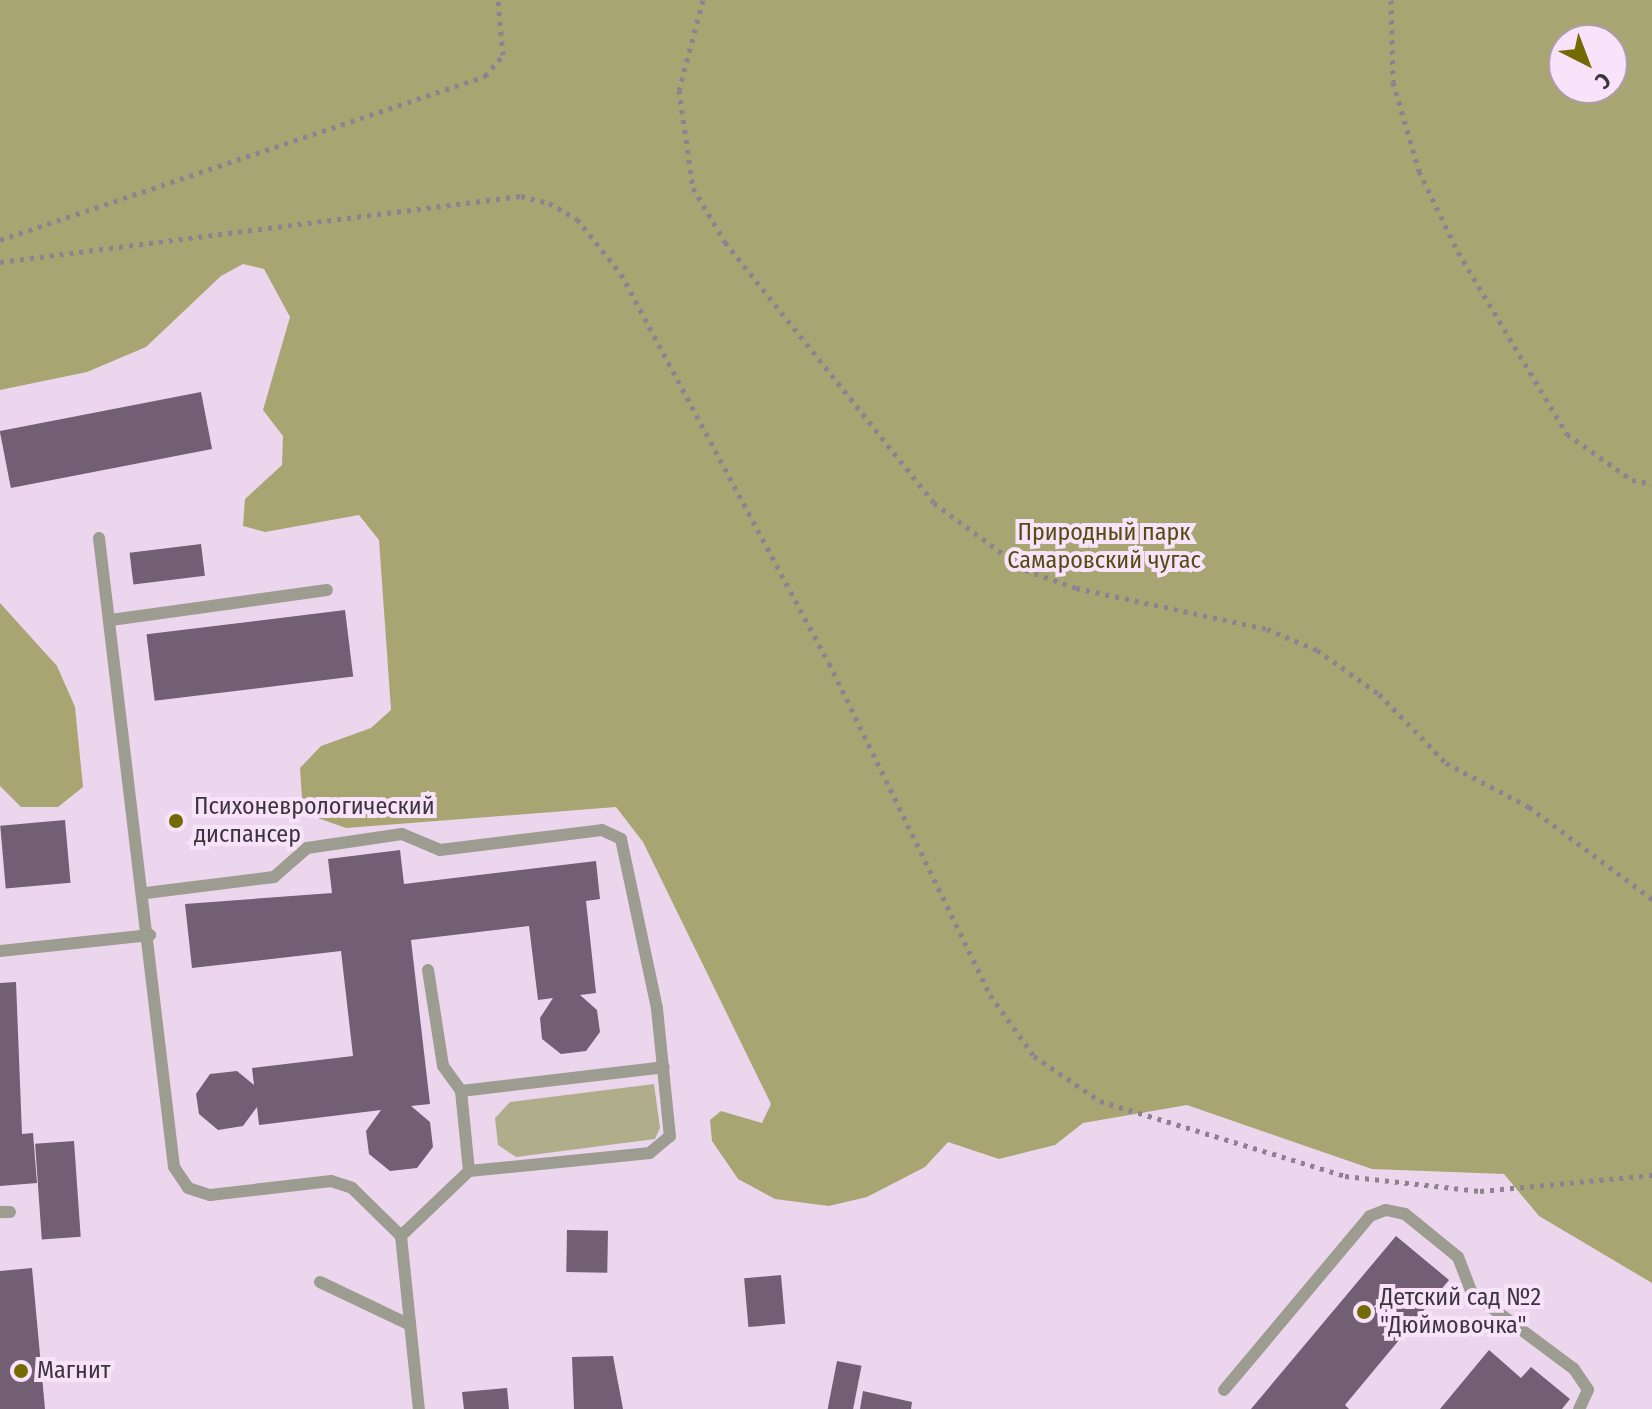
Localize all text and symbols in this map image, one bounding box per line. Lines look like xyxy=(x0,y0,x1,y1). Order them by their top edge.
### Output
north arrow xyxy=(1548,24,1628,104)
text: С xyxy=(1590,67,1616,95)
park label: Природный парк Самаровский чугас xyxy=(1007,519,1201,575)
place label: Психоневрологический диспансер xyxy=(194,793,435,849)
marker: Психоневрологический диспансер xyxy=(165,810,187,832)
place label: Детский сад №2 "Дюймовочка" xyxy=(1380,1284,1541,1340)
marker: Детский сад №2 "Дюймовочка" xyxy=(1355,1303,1373,1321)
place label: Магнит xyxy=(37,1357,111,1385)
marker: Магнит xyxy=(12,1362,30,1380)

